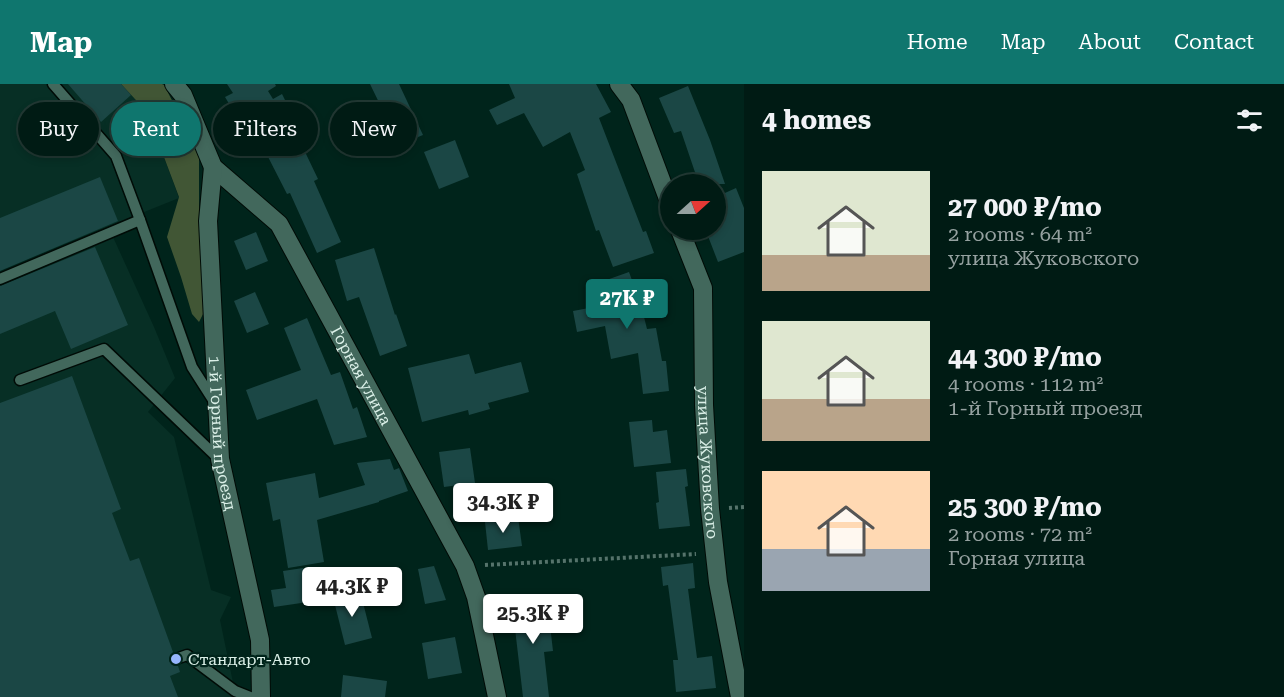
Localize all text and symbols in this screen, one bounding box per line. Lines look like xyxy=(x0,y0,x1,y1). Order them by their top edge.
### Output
text: Map xyxy=(30,26,92,59)
text: Home xyxy=(907,30,968,54)
text: Map xyxy=(1001,30,1046,54)
text: About xyxy=(1079,30,1141,54)
text: Contact xyxy=(1174,30,1254,54)
chip: Buy xyxy=(18,102,99,156)
chip: Rent xyxy=(111,102,201,156)
chip: Filters xyxy=(213,102,318,156)
chip: New xyxy=(330,102,417,156)
icon: filters xyxy=(1233,104,1266,137)
text: 4 homes xyxy=(762,105,871,135)
north arrow xyxy=(660,174,726,240)
map controls xyxy=(660,174,726,240)
text: 27 000 ₽/mo xyxy=(948,192,1102,222)
icon: home xyxy=(810,195,882,267)
text: 2 rooms · 64 m² xyxy=(948,222,1092,246)
text: улица Жуковского xyxy=(948,246,1139,270)
pin: 27K ₽ xyxy=(585,279,669,330)
text: 27K ₽ xyxy=(600,286,654,310)
street label: Горная улица xyxy=(326,323,396,429)
text: 44 300 ₽/mo xyxy=(948,342,1102,372)
icon: home xyxy=(810,345,882,417)
street label: 1-й Горный проезд xyxy=(205,355,240,512)
text: 4 rooms · 112 m² xyxy=(948,372,1103,396)
street label: улица Жуковского xyxy=(694,386,722,540)
text: 1-й Горный проезд xyxy=(948,396,1142,420)
pin: 34.3K ₽ xyxy=(448,483,558,534)
text: 34.3K ₽ xyxy=(467,490,539,514)
text: 25 300 ₽/mo xyxy=(948,492,1102,522)
icon: home xyxy=(810,495,882,567)
text: 2 rooms · 72 m² xyxy=(948,522,1092,546)
text: Горная улица xyxy=(948,546,1085,570)
pin: 44.3K ₽ xyxy=(297,567,407,618)
text: 44.3K ₽ xyxy=(316,574,388,598)
pin: 25.3K ₽ xyxy=(478,594,588,645)
text: 25.3K ₽ xyxy=(497,601,569,625)
place label: Стандарт-Авто xyxy=(188,650,311,669)
marker: Стандарт-Авто xyxy=(169,652,183,666)

